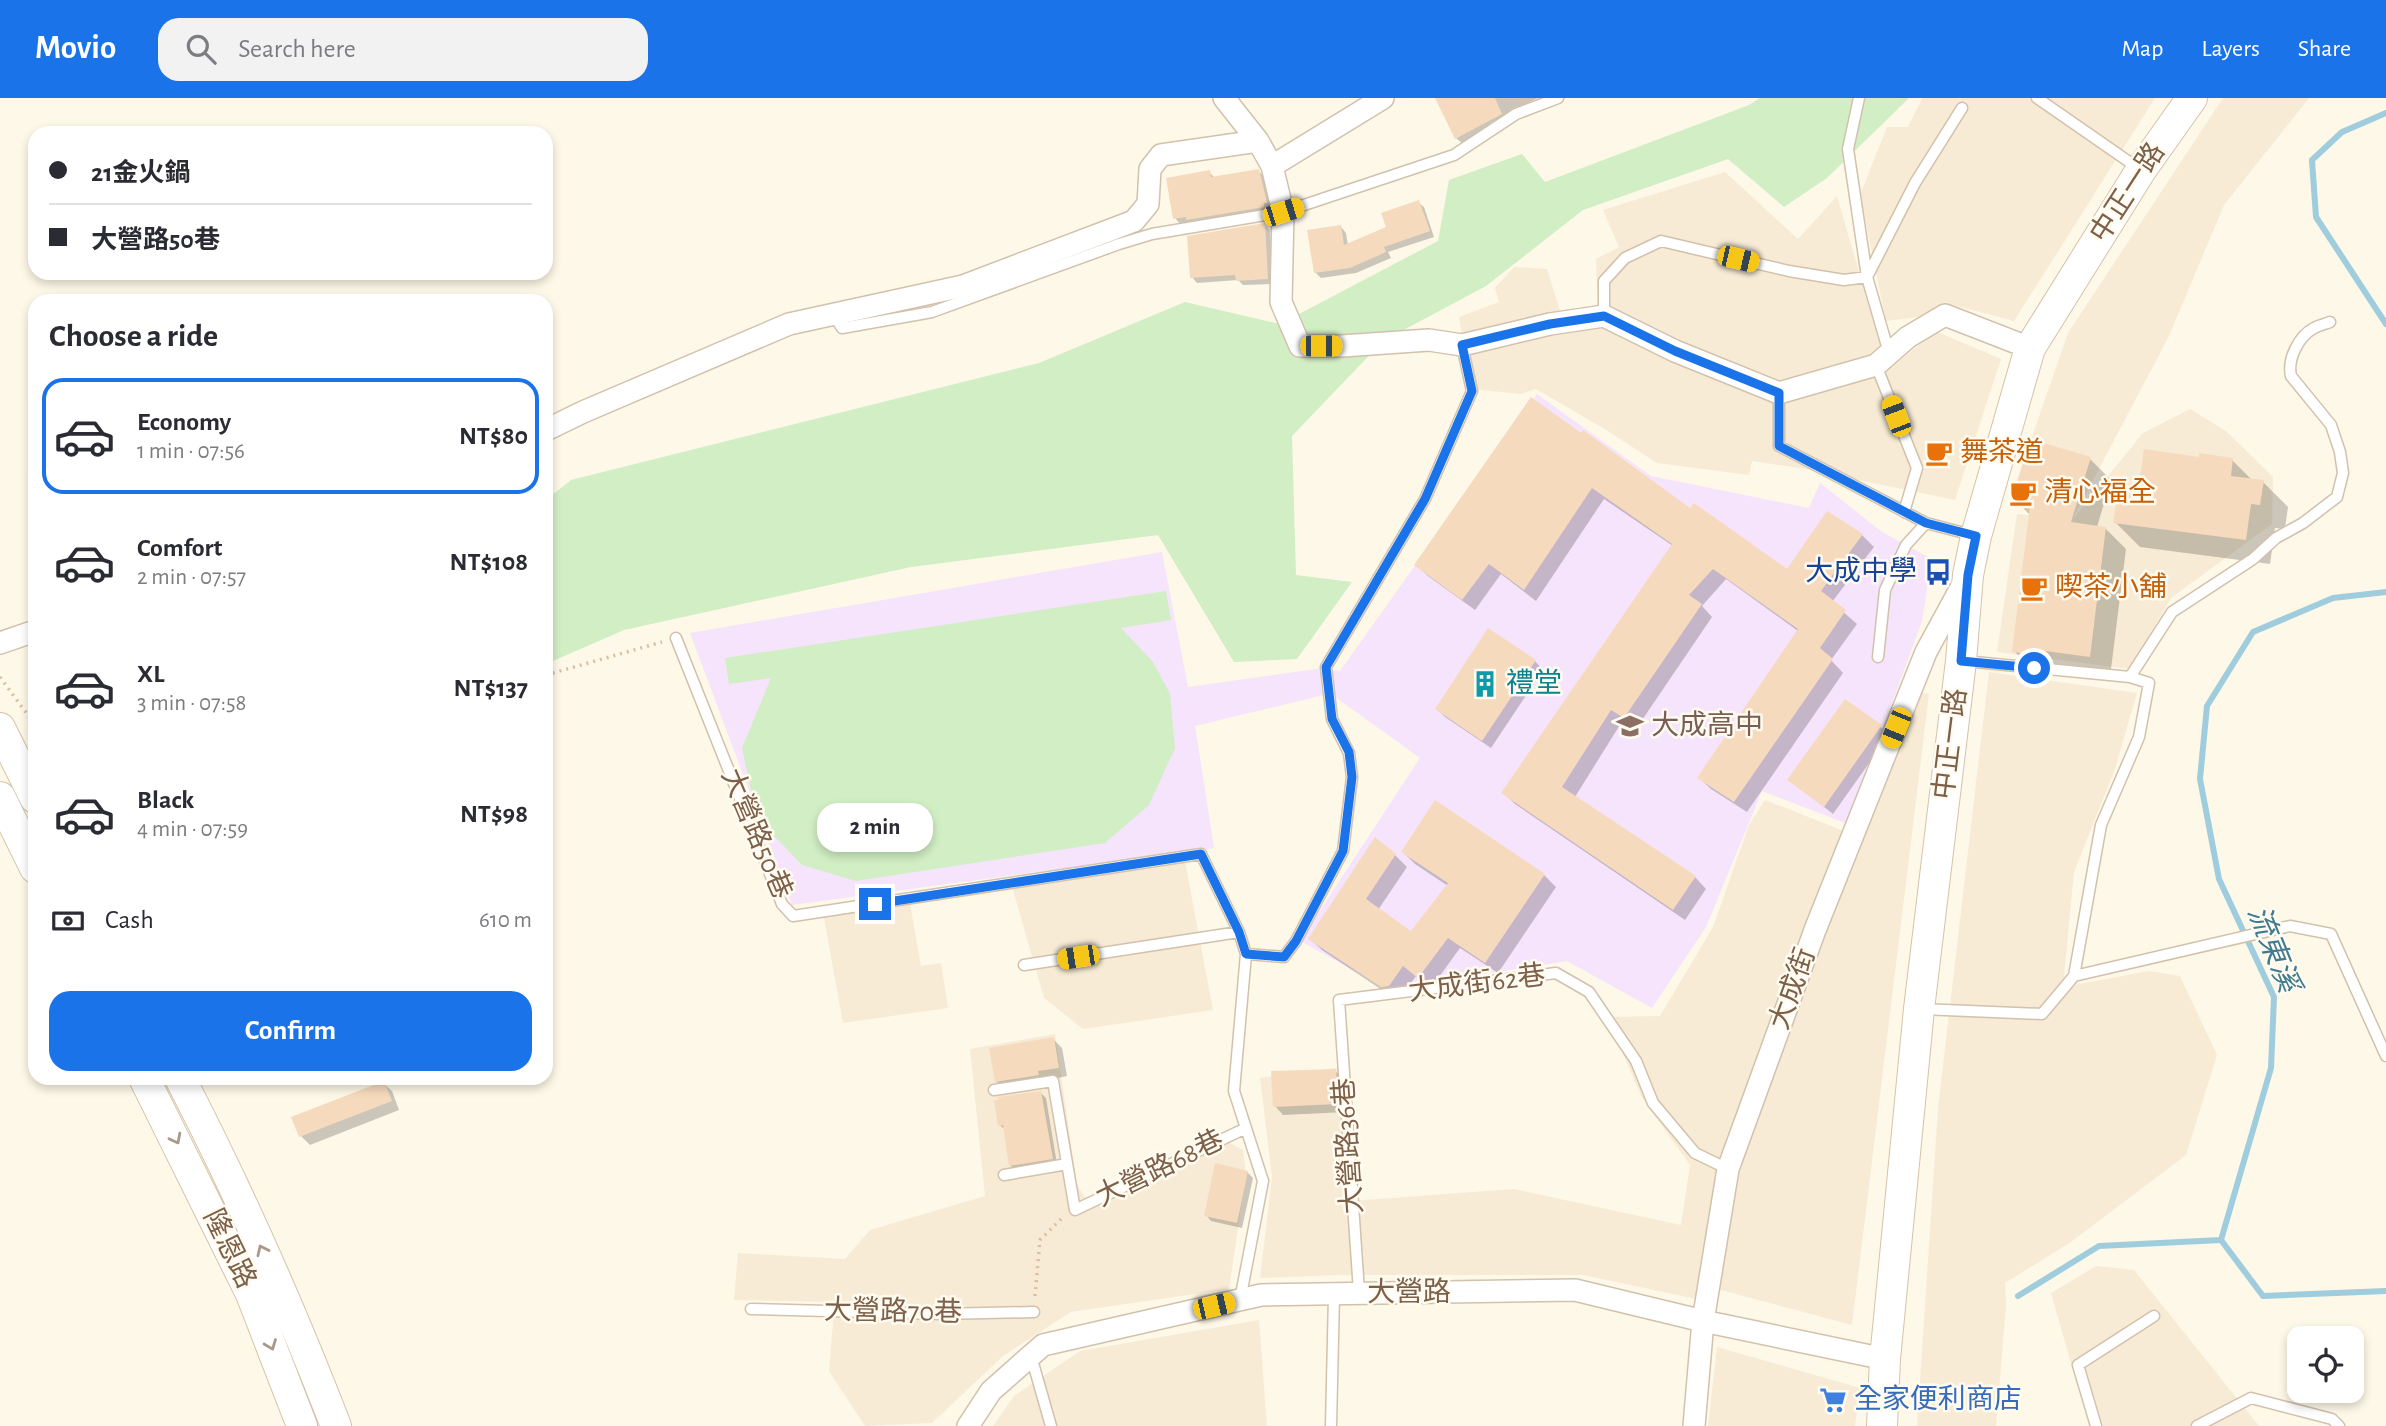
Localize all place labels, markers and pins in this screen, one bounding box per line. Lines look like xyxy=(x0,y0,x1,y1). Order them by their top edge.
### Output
place label: 舞茶道 xyxy=(1960,437,2044,467)
cafe icon: 舞茶道 xyxy=(1924,438,1954,468)
place label: 清心福全 xyxy=(2044,477,2156,507)
cafe icon: 清心福全 xyxy=(2008,478,2038,508)
place label: 大成中學 xyxy=(1805,556,1917,586)
bus stop icon: 大成中學 xyxy=(1923,557,1953,587)
place label: 喫茶小舖 xyxy=(2055,572,2167,602)
cafe icon: 喫茶小舖 xyxy=(2019,573,2049,603)
place label: 禮堂 xyxy=(1506,668,1562,698)
building icon: 禮堂 xyxy=(1470,669,1500,699)
place label: 大成高中 xyxy=(1651,710,1763,740)
school or university icon: 大成高中 xyxy=(1615,711,1645,741)
place label: 全家便利商店 xyxy=(1854,1384,2022,1414)
supermarket icon: 全家便利商店 xyxy=(1818,1385,1848,1415)

